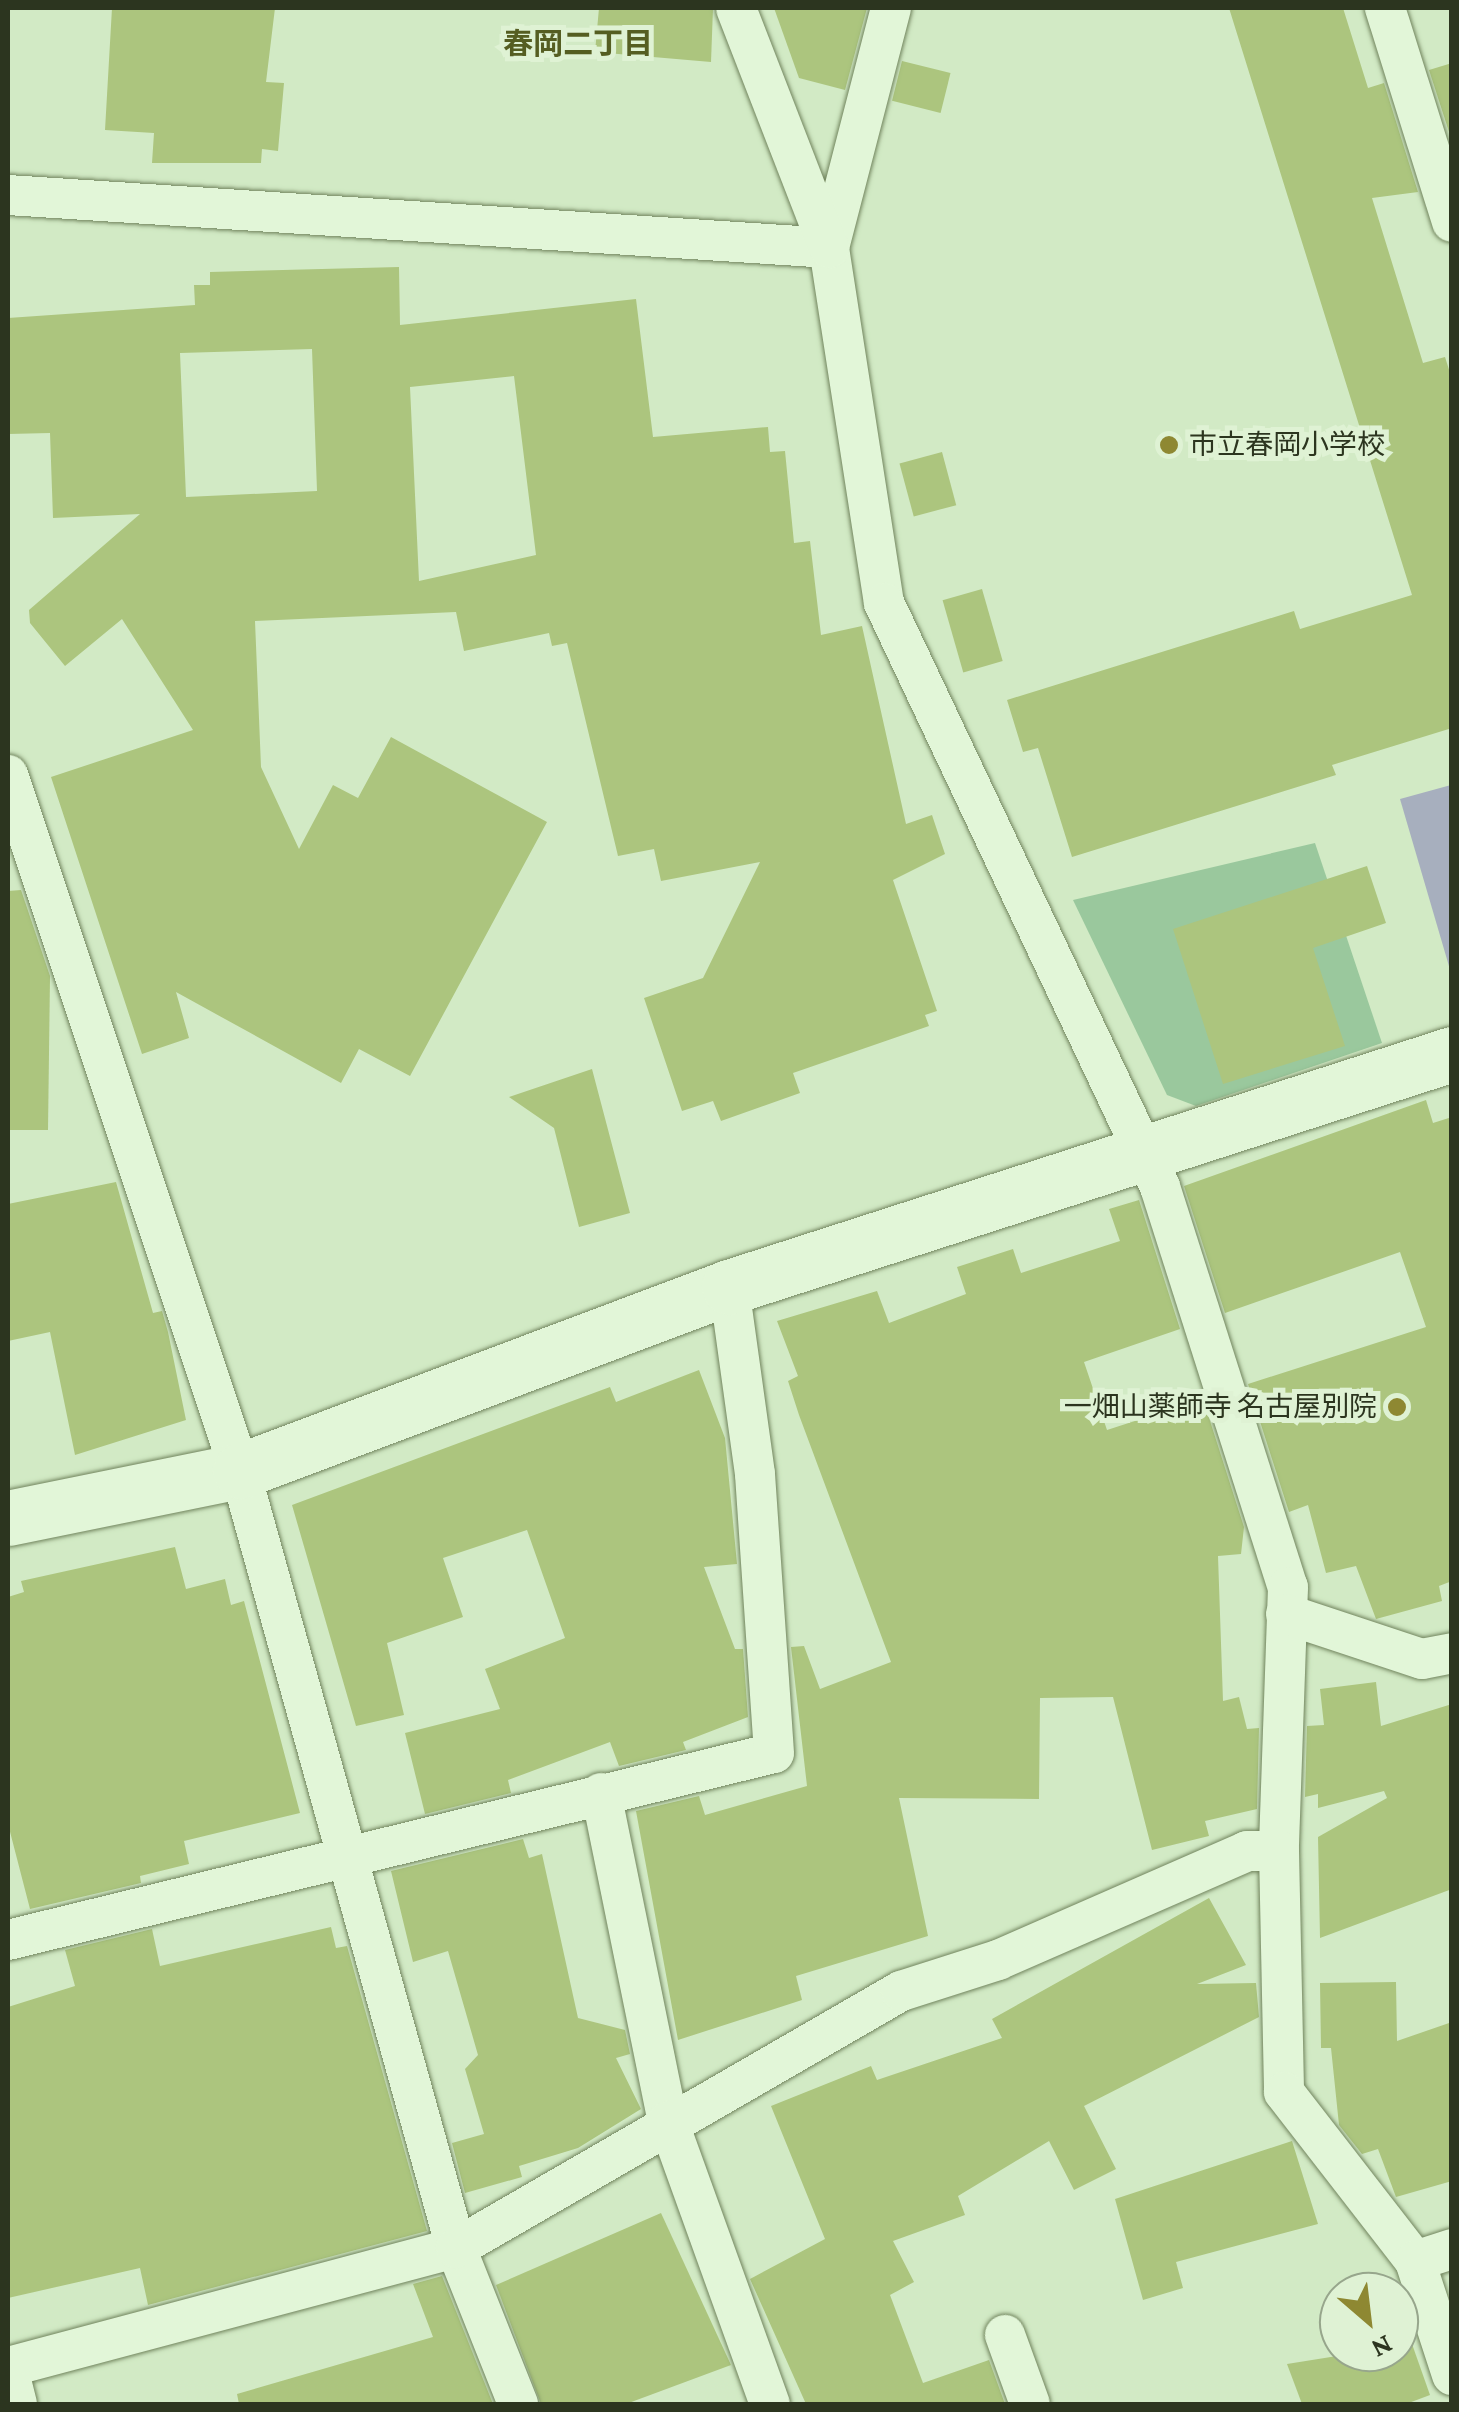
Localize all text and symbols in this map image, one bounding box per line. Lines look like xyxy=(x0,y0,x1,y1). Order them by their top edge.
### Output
district label: 春岡二丁目 xyxy=(503,26,653,62)
place label: 市立春岡小学校 xyxy=(1189,428,1385,462)
marker: 市立春岡小学校 xyxy=(1158,434,1180,456)
place label: 一畑山薬師寺 名古屋別院 xyxy=(1064,1390,1377,1424)
marker: 一畑山薬師寺 名古屋別院 xyxy=(1386,1396,1408,1418)
north arrow xyxy=(1319,2272,1419,2372)
text: N xyxy=(1367,2329,1398,2365)

